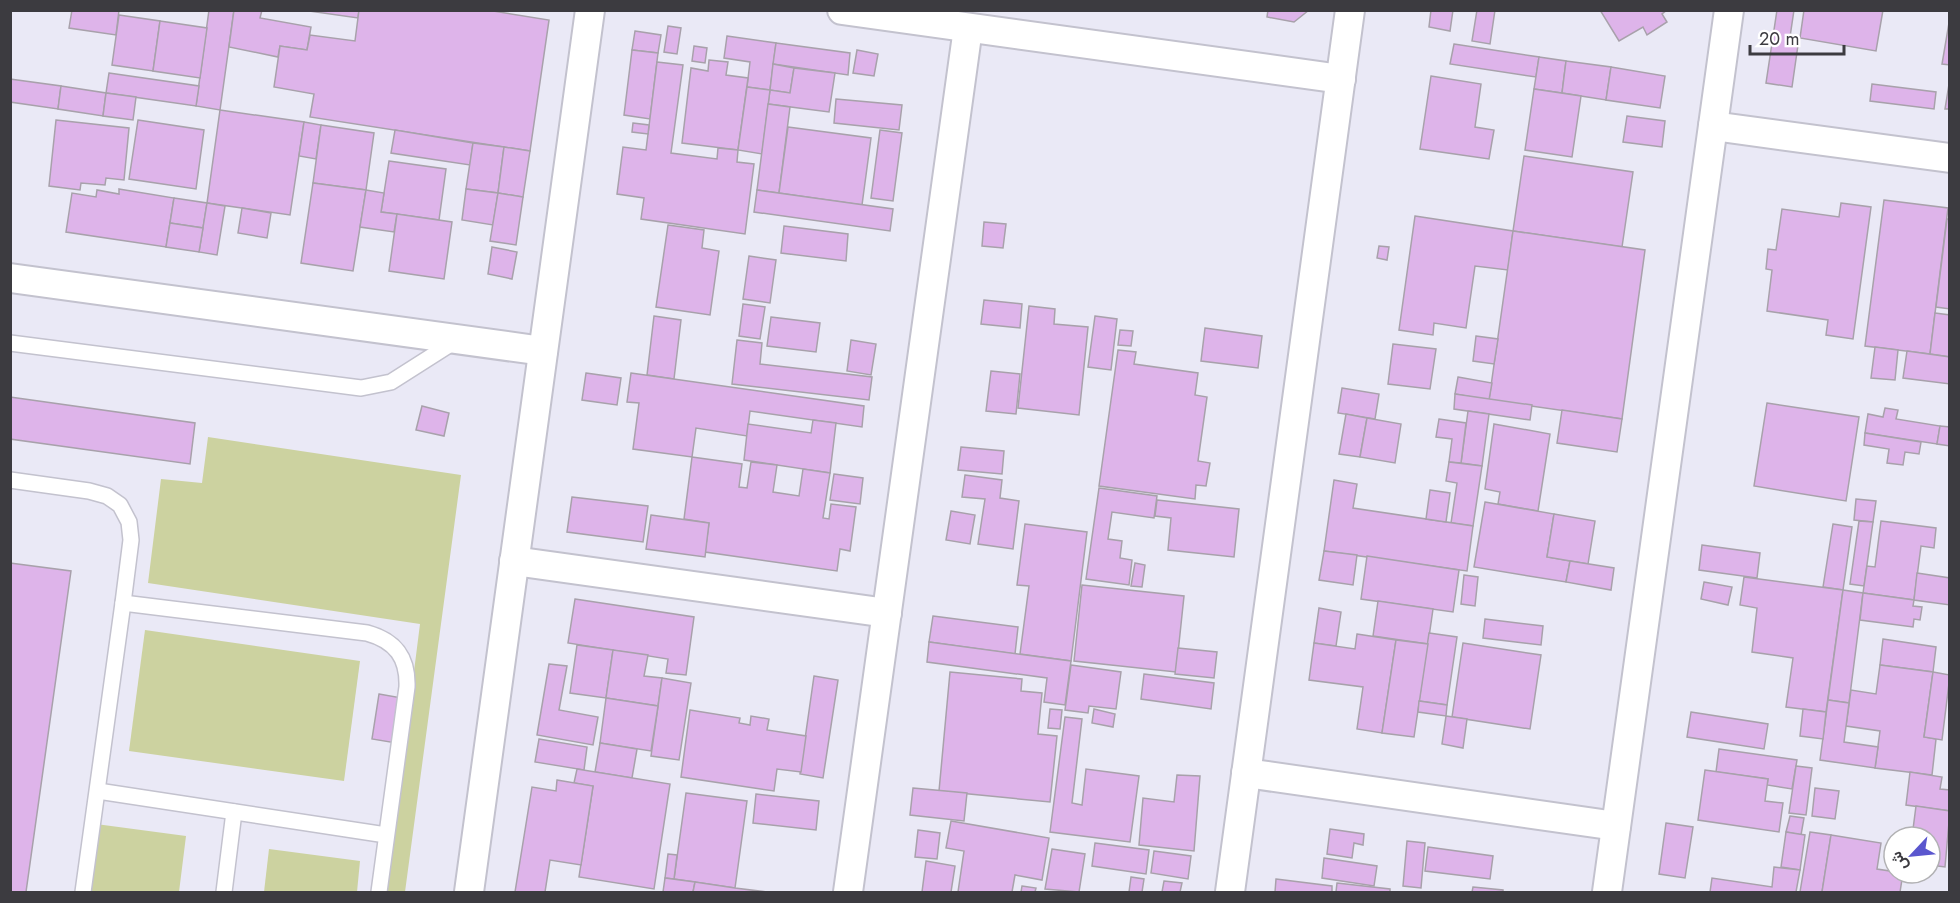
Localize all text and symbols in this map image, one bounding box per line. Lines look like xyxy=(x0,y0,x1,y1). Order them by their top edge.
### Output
scale bar xyxy=(1750,18,1844,56)
text: 20 m xyxy=(1759,26,1799,52)
north arrow xyxy=(1882,825,1942,885)
text: ش xyxy=(1884,848,1914,875)

